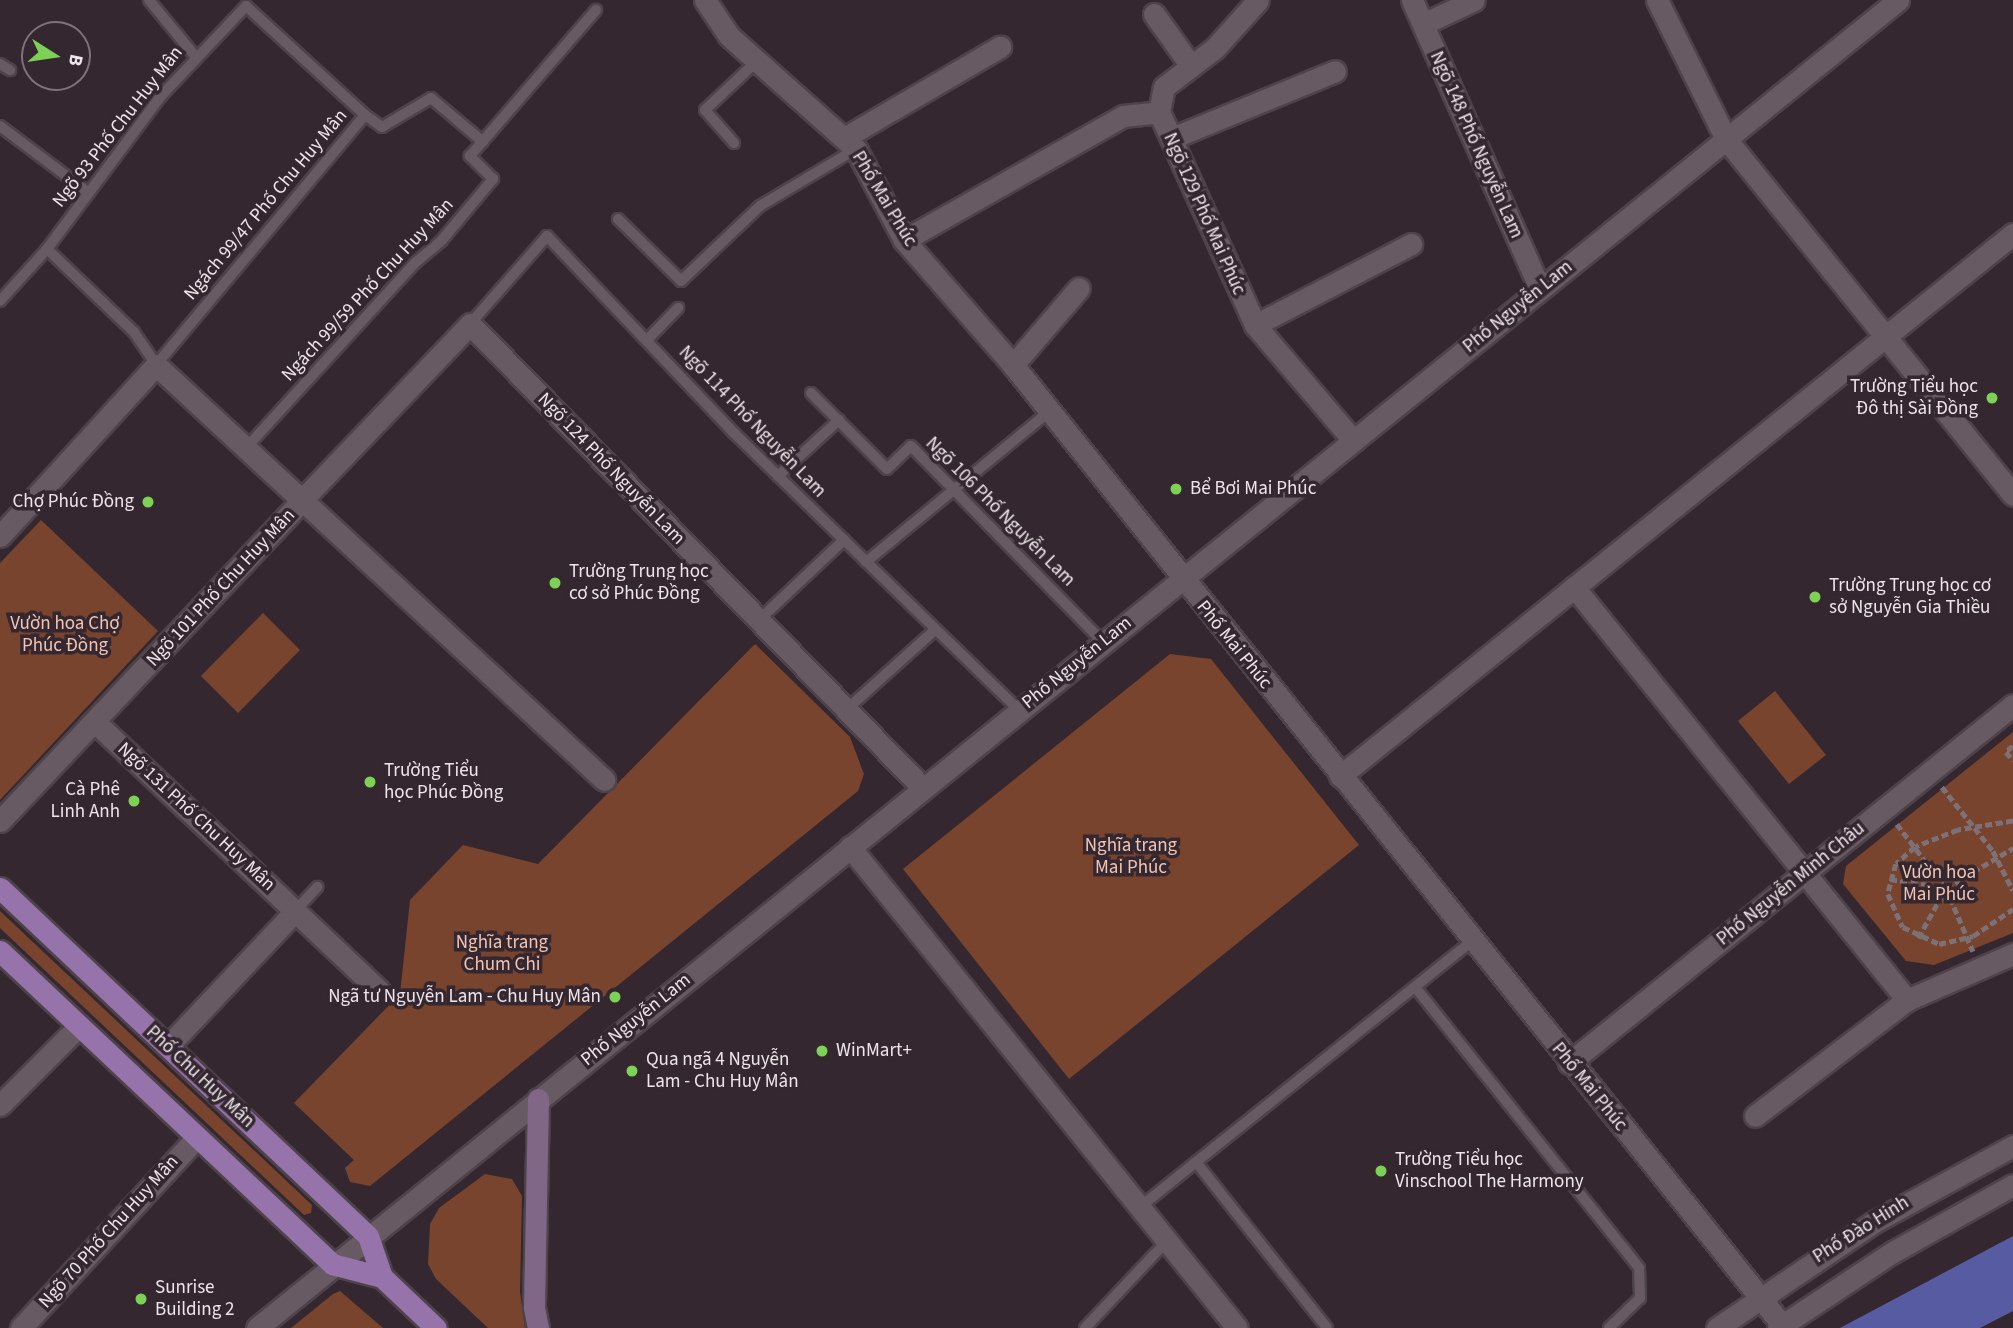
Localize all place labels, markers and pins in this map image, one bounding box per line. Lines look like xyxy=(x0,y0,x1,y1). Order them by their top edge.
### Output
place label: Trường Tiểu học Đô thị Sài Đồng xyxy=(1850,376,1978,420)
marker: Trường Tiểu học Đô thị Sài Đồng xyxy=(1984,390,2000,406)
place label: Bể Bơi Mai Phúc xyxy=(1190,478,1316,500)
marker: Bể Bơi Mai Phúc xyxy=(1168,481,1184,497)
place label: Chợ Phúc Đồng xyxy=(12,491,134,513)
marker: Chợ Phúc Đồng xyxy=(140,494,156,510)
place label: Trường Trung học cơ sở Phúc Đồng xyxy=(569,561,709,605)
marker: Trường Trung học cơ sở Phúc Đồng xyxy=(547,575,563,591)
place label: Trường Trung học cơ sở Nguyễn Gia Thiều xyxy=(1829,575,1991,619)
marker: Trường Trung học cơ sở Nguyễn Gia Thiều xyxy=(1807,589,1823,605)
place label: Trường Tiểu học Phúc Đồng xyxy=(384,760,503,804)
marker: Trường Tiểu học Phúc Đồng xyxy=(362,774,378,790)
place label: Cà Phê Linh Anh xyxy=(51,779,120,823)
marker: Cà Phê Linh Anh xyxy=(126,793,142,809)
place label: Ngã tư Nguyễn Lam - Chu Huy Mân xyxy=(328,986,601,1008)
marker: Ngã tư Nguyễn Lam - Chu Huy Mân xyxy=(607,989,623,1005)
place label: WinMart+ xyxy=(836,1040,912,1062)
marker: WinMart+ xyxy=(814,1043,830,1059)
place label: Qua ngã 4 Nguyễn Lam - Chu Huy Mân xyxy=(646,1049,799,1093)
marker: Qua ngã 4 Nguyễn Lam - Chu Huy Mân xyxy=(624,1063,640,1079)
place label: Trường Tiểu học Vinschool The Harmony xyxy=(1395,1149,1584,1193)
marker: Trường Tiểu học Vinschool The Harmony xyxy=(1373,1163,1389,1179)
place label: Sunrise Building 2 xyxy=(155,1277,234,1321)
marker: Sunrise Building 2 xyxy=(133,1291,149,1307)

